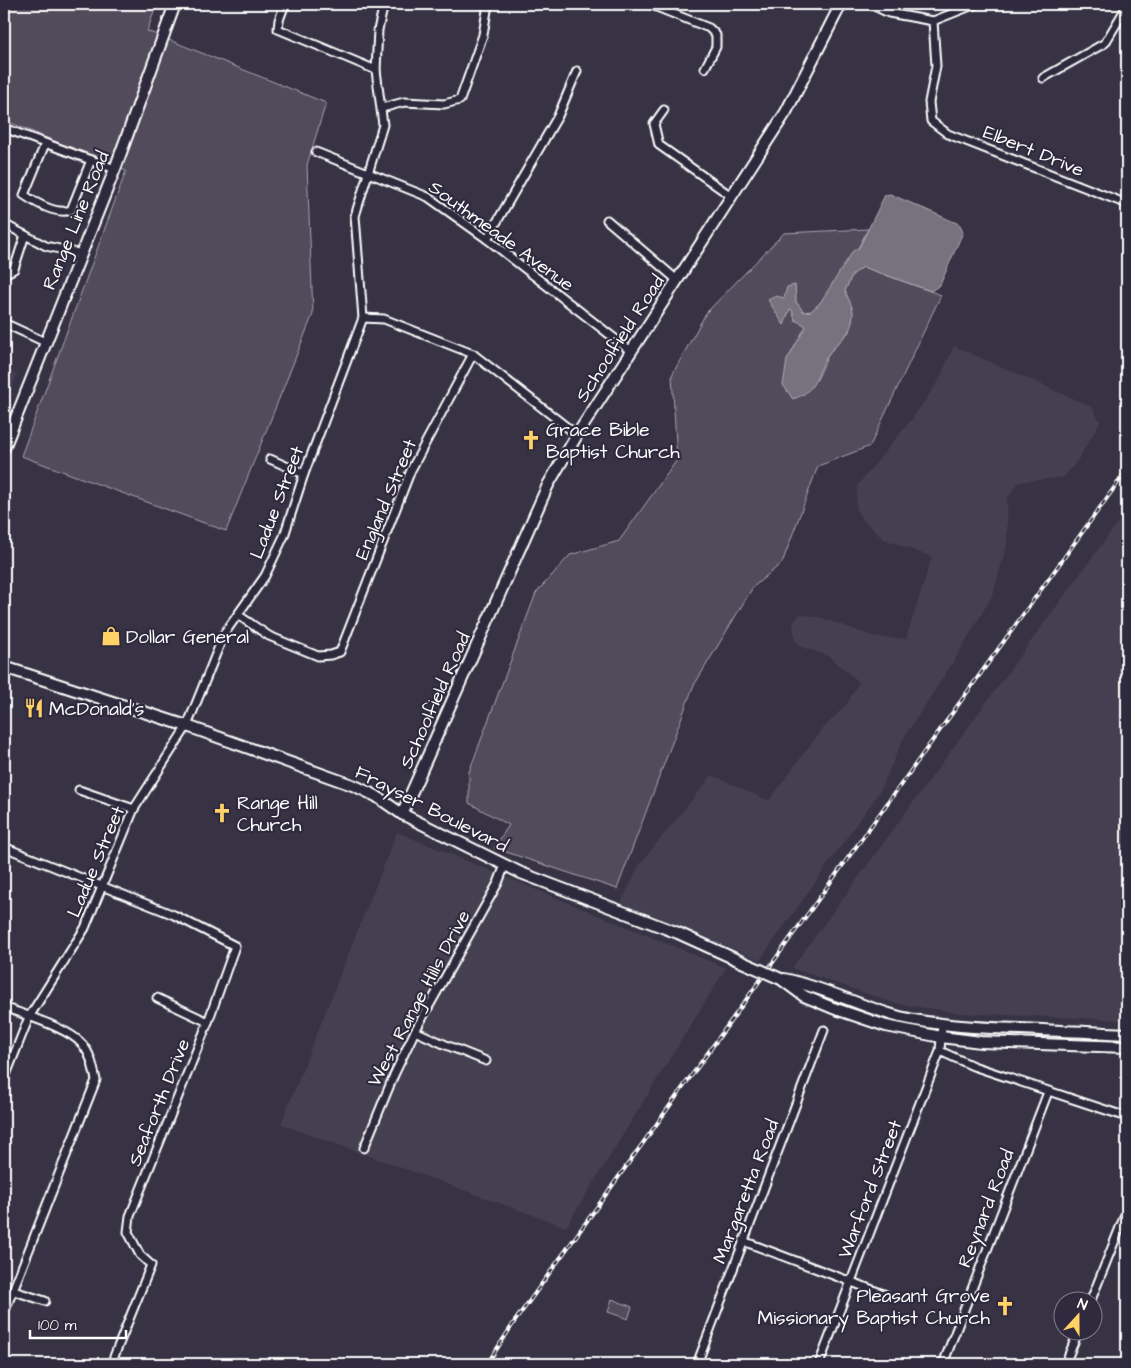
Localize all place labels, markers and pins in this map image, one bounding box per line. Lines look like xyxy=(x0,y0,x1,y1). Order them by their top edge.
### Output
place label: Grace Bible Baptist Church xyxy=(546,417,680,466)
church icon: Grace Bible Baptist Church xyxy=(520,429,542,451)
place label: Dollar General xyxy=(126,624,249,651)
shop icon: Dollar General xyxy=(100,625,122,647)
place label: McDonald's xyxy=(49,696,144,723)
restaurant icon: McDonald's xyxy=(23,697,45,719)
place label: Range Hill Church xyxy=(237,790,318,839)
church icon: Range Hill Church xyxy=(211,802,233,824)
place label: Pleasant Grove Missionary Baptist Church xyxy=(758,1283,991,1333)
church icon: Pleasant Grove Missionary Baptist Church xyxy=(994,1295,1016,1317)

